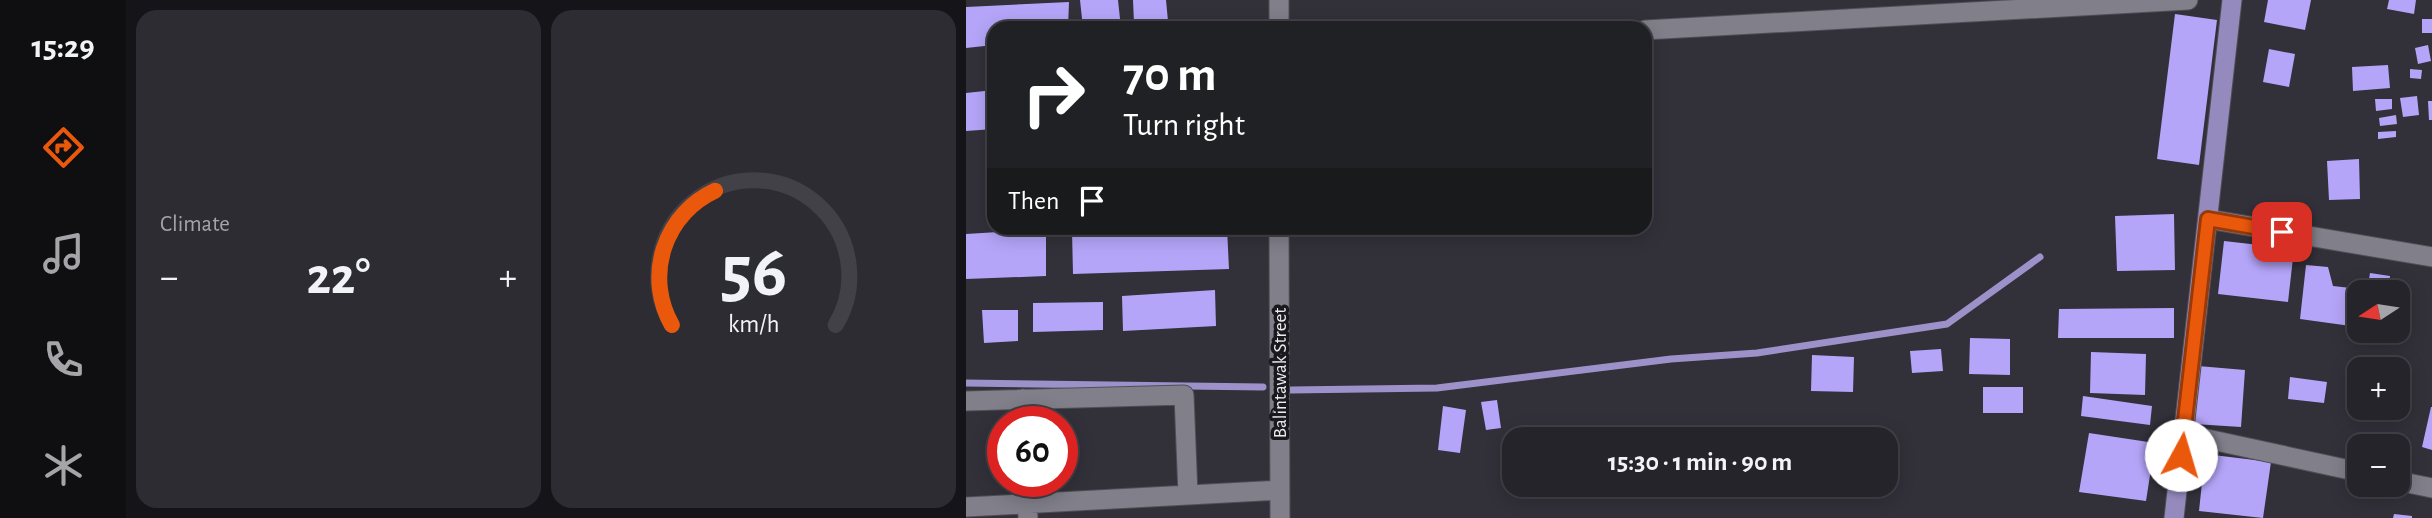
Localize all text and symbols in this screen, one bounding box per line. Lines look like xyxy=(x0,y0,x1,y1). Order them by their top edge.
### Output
text: 15:29 xyxy=(31,31,95,63)
icon: right xyxy=(1008,49,1099,140)
text: 70 m xyxy=(1123,51,1217,100)
text: Turn right xyxy=(1123,109,1245,141)
icon: directions xyxy=(39,123,88,172)
icon: arrive xyxy=(1073,182,1111,220)
text: Then xyxy=(1008,188,1059,214)
pin xyxy=(2252,202,2312,262)
text: Climate xyxy=(160,213,230,236)
icon: arrive xyxy=(2263,213,2301,251)
icon: music xyxy=(39,229,88,278)
text: 56 xyxy=(720,237,787,310)
text: 22° xyxy=(306,251,371,303)
text: − xyxy=(160,259,178,297)
text: + xyxy=(499,259,517,297)
north arrow xyxy=(2347,280,2410,343)
map controls xyxy=(2347,280,2410,497)
street label: Balintawak Street xyxy=(1271,308,1290,438)
text: km/h xyxy=(728,312,779,337)
icon: phone xyxy=(39,335,88,384)
button: + xyxy=(2347,357,2410,420)
speed limit sign: 60 xyxy=(987,406,1078,497)
position arrow xyxy=(2144,418,2218,492)
button: − xyxy=(2347,434,2410,497)
icon: climate xyxy=(39,441,88,490)
text: 15:30 · 1 min · 90 m xyxy=(1608,449,1792,475)

